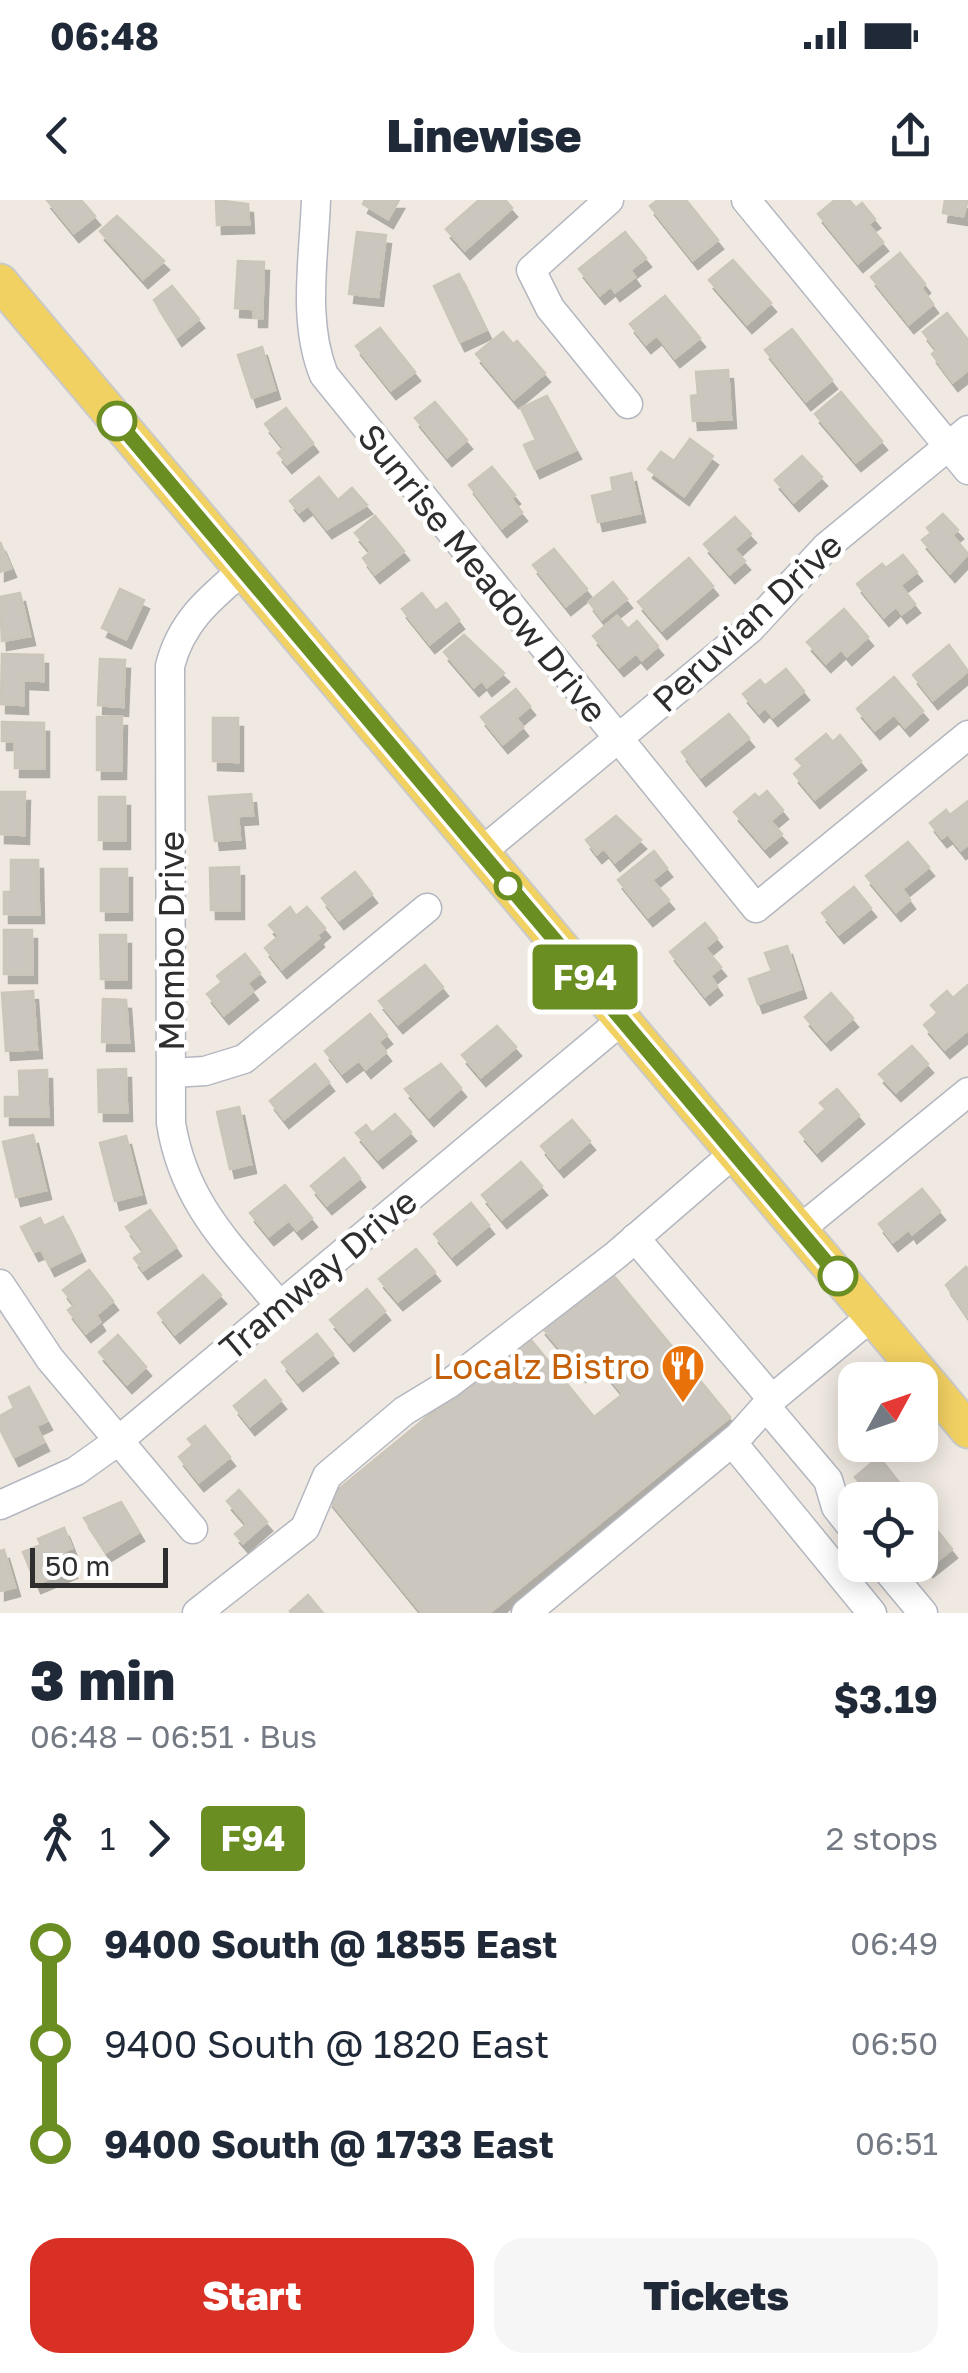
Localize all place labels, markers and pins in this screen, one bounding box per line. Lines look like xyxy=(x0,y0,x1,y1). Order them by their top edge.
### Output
unlabelled marker xyxy=(98,402,136,440)
unlabelled marker xyxy=(495,873,521,899)
unlabelled marker xyxy=(819,1257,857,1295)
restaurant icon: Localz Bistro xyxy=(660,1343,706,1404)
place label: Localz Bistro xyxy=(433,1345,650,1387)

